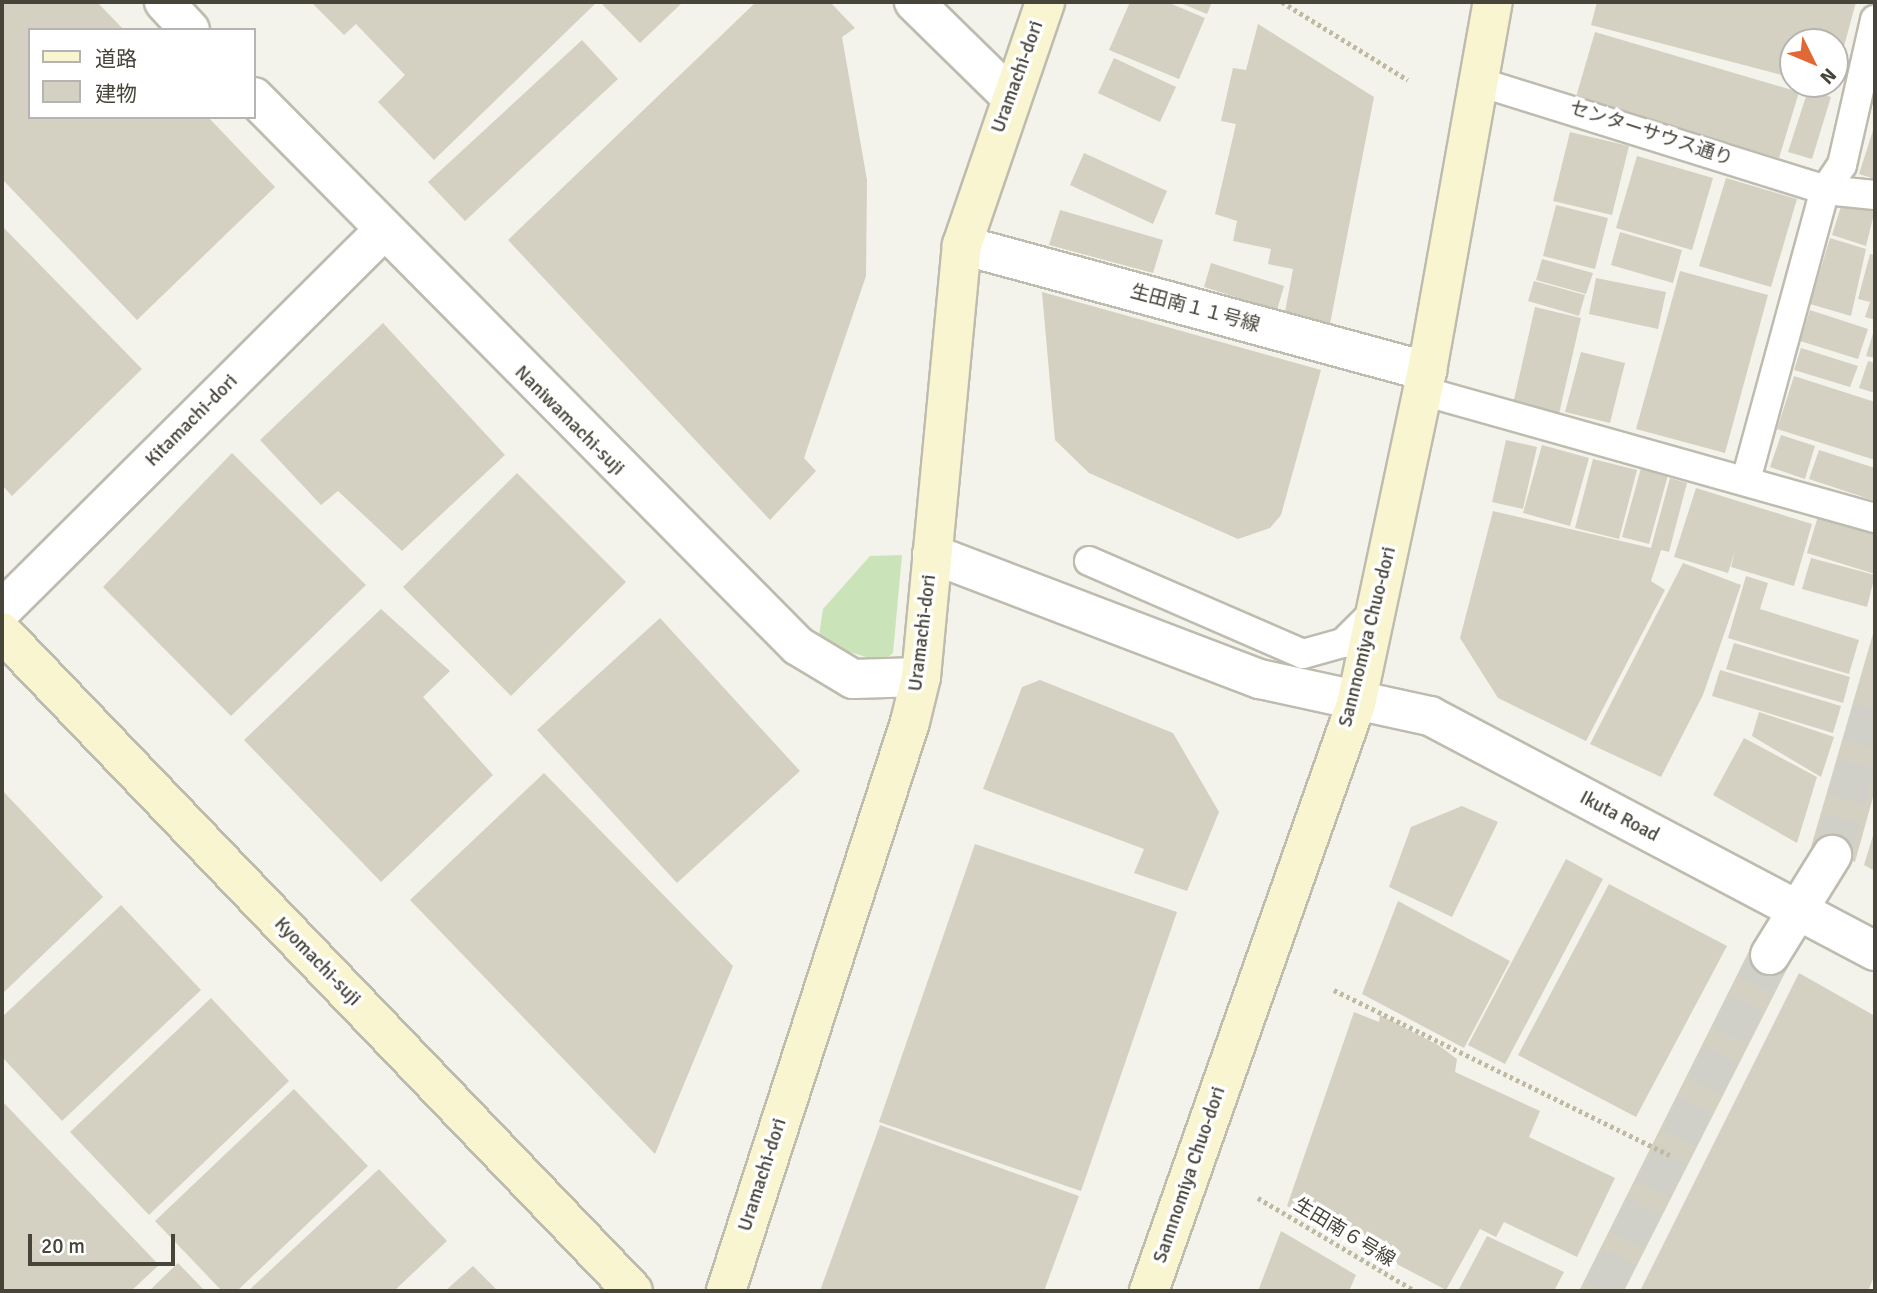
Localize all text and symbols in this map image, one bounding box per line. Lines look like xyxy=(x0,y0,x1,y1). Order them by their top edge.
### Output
street label: Uramachi-dori xyxy=(987,18,1049,136)
legend xyxy=(28,28,256,119)
north arrow xyxy=(1779,28,1849,98)
text: 道路 xyxy=(95,46,137,72)
text: N xyxy=(1815,63,1841,89)
text: 建物 xyxy=(95,81,137,107)
street label: センターサウス通り xyxy=(1566,97,1736,171)
street label: 生田南１１号線 xyxy=(1128,281,1262,337)
street label: Naniwamachi-suji xyxy=(509,361,629,481)
street label: Kitamachi-dori xyxy=(141,370,243,472)
street label: Sannnomiya Chuo-dori xyxy=(1335,545,1401,729)
street label: Uramachi-dori xyxy=(905,573,941,693)
street label: Ikuta Road xyxy=(1576,787,1662,847)
street label: Kyomachi-suji xyxy=(269,913,365,1011)
street label: Sannnomiya Chuo-dori xyxy=(1149,1084,1231,1266)
street label: Uramachi-dori xyxy=(734,1116,792,1234)
street label: 生田南６号線 xyxy=(1289,1194,1399,1272)
scale bar xyxy=(32,1220,178,1264)
text: 20 m xyxy=(41,1233,85,1259)

